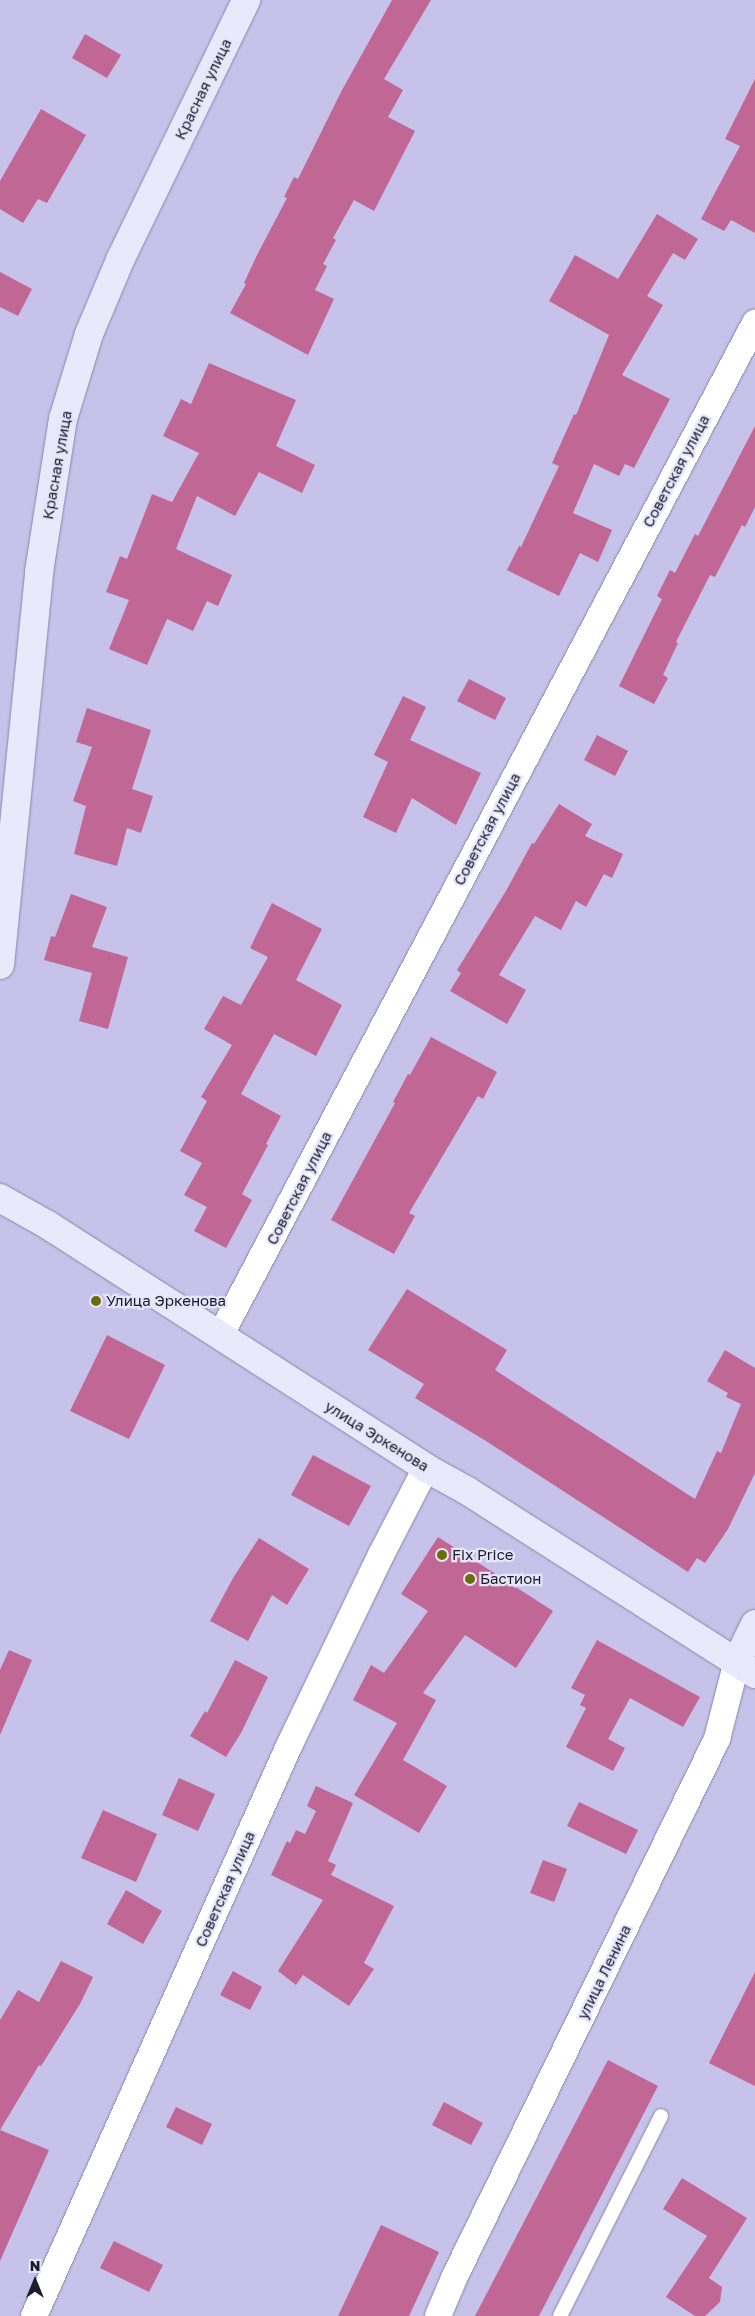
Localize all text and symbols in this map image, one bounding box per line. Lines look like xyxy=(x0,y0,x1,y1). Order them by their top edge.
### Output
street label: Красная улица xyxy=(171,36,235,142)
street label: Красная улица xyxy=(39,409,75,521)
street label: Советская улица xyxy=(639,412,713,530)
street label: Советская улица xyxy=(450,770,524,888)
street label: Советская улица xyxy=(263,1128,335,1248)
place label: Улица Эркенова xyxy=(106,1292,226,1310)
marker: Улица Эркенова xyxy=(90,1295,102,1307)
street label: улица Эркенова xyxy=(322,1397,432,1475)
place label: Fix Price xyxy=(452,1546,514,1564)
marker: Fix Price xyxy=(436,1549,448,1561)
place label: Бастион xyxy=(480,1570,541,1588)
marker: Бастион xyxy=(464,1573,476,1585)
street label: Советская улица xyxy=(191,1828,259,1950)
street label: улица Ленина xyxy=(573,1922,635,2022)
north arrow xyxy=(10,2256,60,2306)
text: N xyxy=(30,2257,40,2274)

